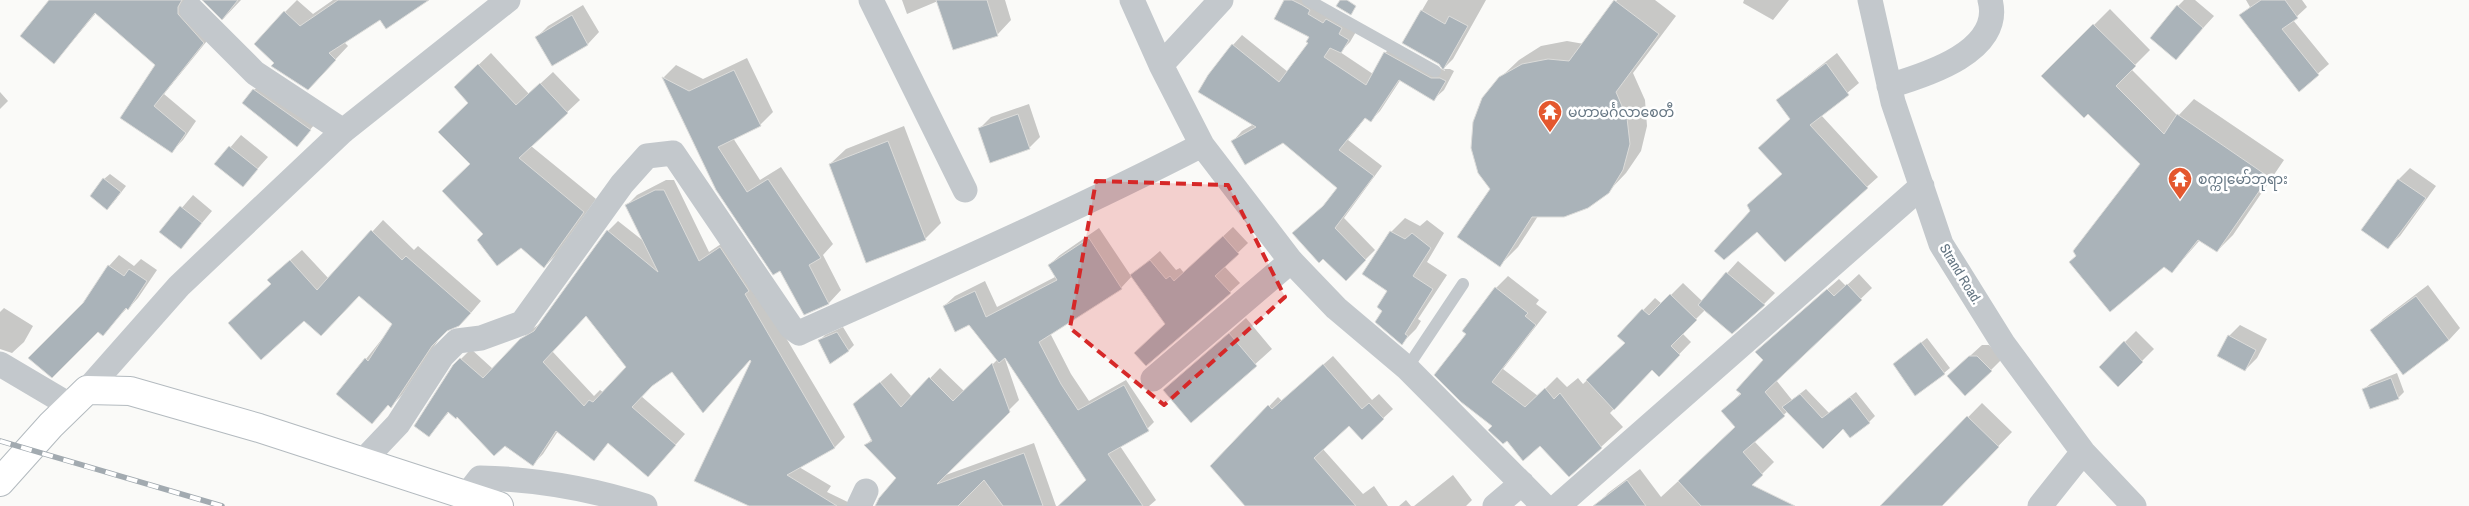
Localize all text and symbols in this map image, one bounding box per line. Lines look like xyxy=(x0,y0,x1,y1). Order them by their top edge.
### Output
temple icon: မဟာမင်္ဂလာစေတီ xyxy=(1537,99,1563,133)
place label: မဟာမင်္ဂလာစေတီ xyxy=(1568,102,1674,121)
temple icon: စက္ကုမော်ဘုရား xyxy=(2167,166,2193,200)
place label: စက္ကုမော်ဘုရား xyxy=(2198,169,2288,191)
street label: Strand Road. xyxy=(1936,240,1986,308)

